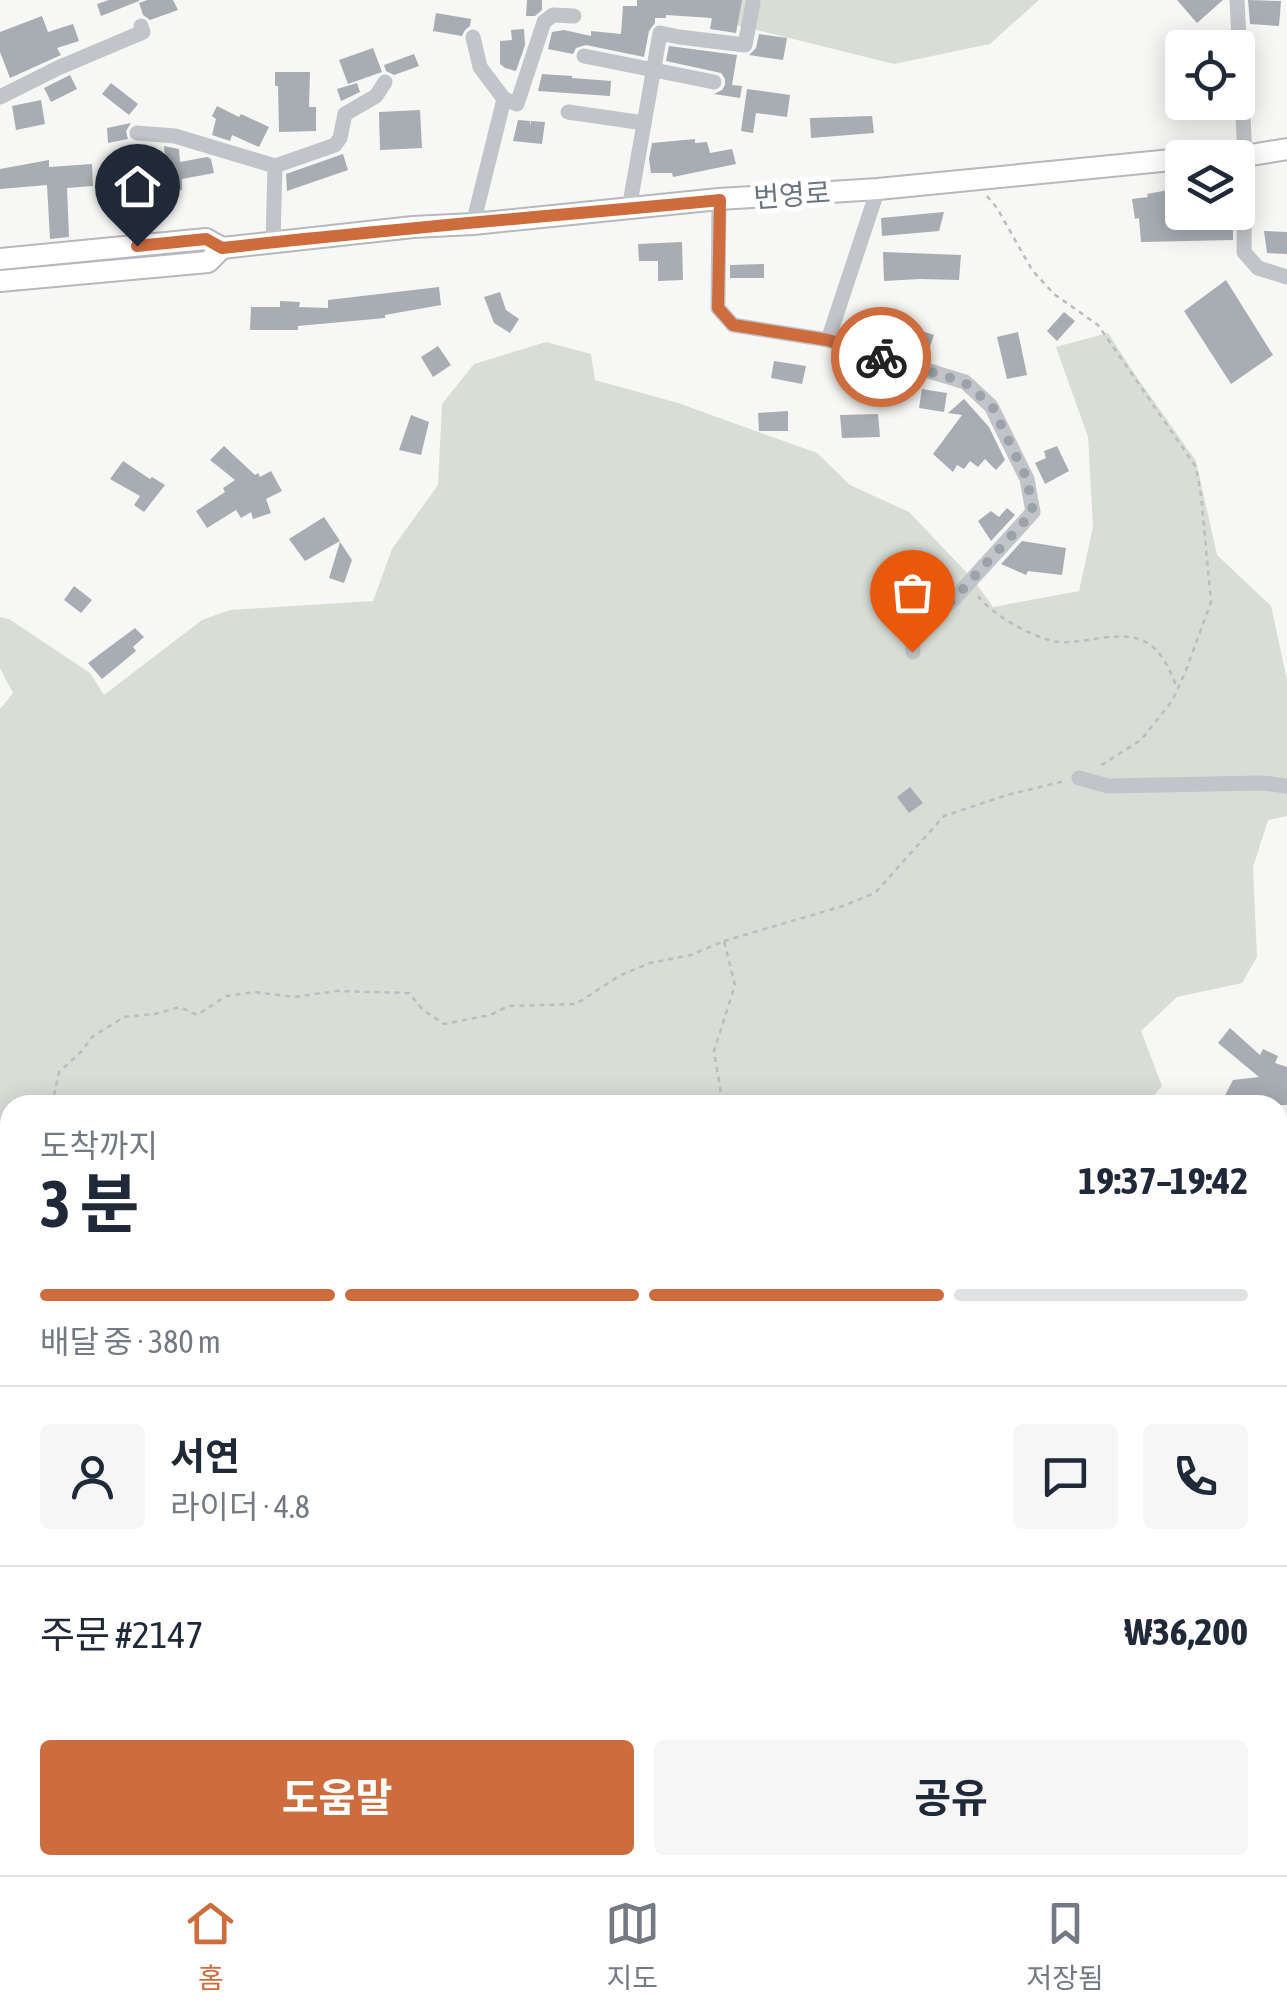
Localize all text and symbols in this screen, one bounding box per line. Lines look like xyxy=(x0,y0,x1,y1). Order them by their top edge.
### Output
map controls xyxy=(1165,30,1255,230)
button: locate xyxy=(1165,30,1255,120)
button: layers xyxy=(1165,140,1255,230)
pin xyxy=(95,144,180,247)
icon: home xyxy=(110,159,165,214)
street label: 번영로 xyxy=(752,176,832,214)
courier xyxy=(831,307,931,407)
icon: bike xyxy=(854,330,909,385)
pin xyxy=(870,550,955,653)
icon: bag xyxy=(885,565,940,620)
text: 도착까지 xyxy=(40,1127,158,1164)
text: 19:37–19:42 xyxy=(1078,1159,1248,1202)
text: 3 분 xyxy=(40,1166,139,1241)
text: 배달 중 · 380 m xyxy=(40,1323,221,1360)
button: person xyxy=(40,1424,145,1529)
button: chat xyxy=(1013,1424,1118,1529)
button: phone xyxy=(1143,1424,1248,1529)
text: 서연 xyxy=(170,1435,240,1478)
text: 라이더 · 4.8 xyxy=(170,1488,310,1525)
text: ₩36,200 xyxy=(1124,1610,1248,1653)
text: 주문 #2147 xyxy=(40,1613,203,1656)
button: 도움말 xyxy=(40,1740,634,1855)
button: 공유 xyxy=(654,1740,1248,1855)
tab: 홈 xyxy=(183,1896,238,1996)
tab: 지도 xyxy=(605,1896,660,1996)
tab: 저장됨 xyxy=(1026,1896,1104,1996)

